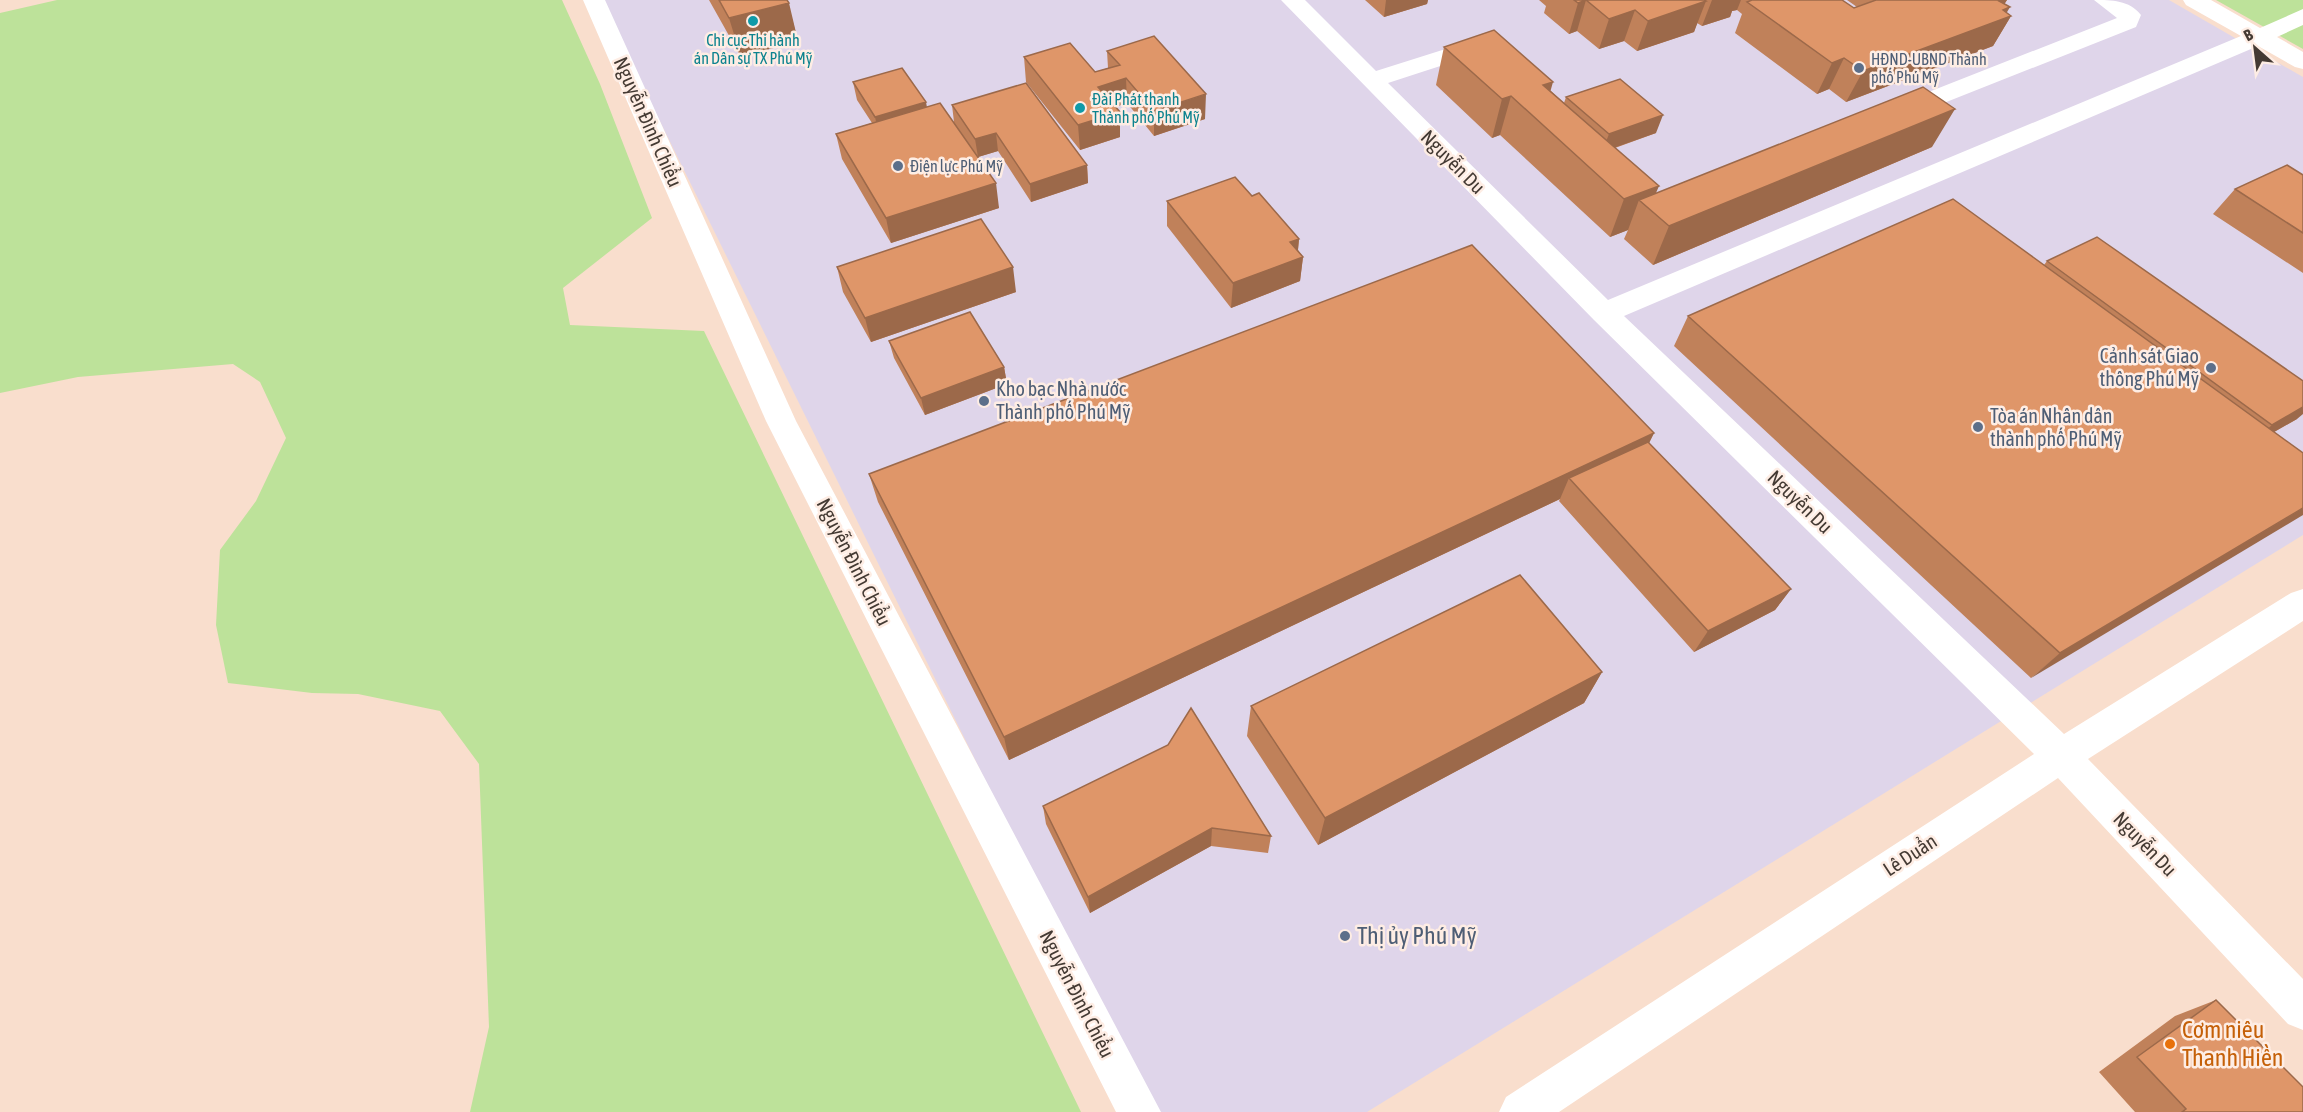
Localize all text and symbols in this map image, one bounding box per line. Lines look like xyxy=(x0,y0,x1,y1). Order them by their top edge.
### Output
marker: Chi cục Thi hành án Dân sự TX Phú Mỹ xyxy=(746,14,760,28)
north arrow xyxy=(2225,18,2285,78)
text: B xyxy=(2240,25,2256,44)
place label: Chi cục Thi hành án Dân sự TX Phú Mỹ xyxy=(694,31,813,68)
place label: HĐND-UBND Thành phố Phú Mỹ xyxy=(1871,50,1987,87)
street label: Nguyễn Đình Chiểu xyxy=(610,53,687,190)
marker: HĐND-UBND Thành phố Phú Mỹ xyxy=(1852,61,1866,75)
place label: Đài Phát thanh Thành phố Phú Mỹ xyxy=(1092,90,1200,127)
marker: Đài Phát thanh Thành phố Phú Mỹ xyxy=(1073,101,1087,115)
street label: Nguyễn Du xyxy=(1417,125,1490,198)
place label: Điện lực Phú Mỹ xyxy=(910,157,1003,176)
marker: Điện lực Phú Mỹ xyxy=(891,159,905,173)
place label: Cảnh sát Giao thông Phú Mỹ xyxy=(2100,344,2199,390)
marker: Cảnh sát Giao thông Phú Mỹ xyxy=(2204,361,2218,375)
place label: Kho bạc Nhà nước Thành phố Phú Mỹ xyxy=(996,377,1130,423)
marker: Kho bạc Nhà nước Thành phố Phú Mỹ xyxy=(977,394,991,408)
place label: Tòa án Nhân dân thành phố Phú Mỹ xyxy=(1990,404,2122,450)
marker: Tòa án Nhân dân thành phố Phú Mỹ xyxy=(1971,420,1985,434)
street label: Nguyễn Du xyxy=(1763,465,1837,538)
street label: Nguyễn Đình Chiểu xyxy=(813,494,896,629)
street label: Nguyễn Du xyxy=(2109,807,2182,881)
street label: Lê Duẩn xyxy=(1879,829,1941,880)
place label: Thị ủy Phú Mỹ xyxy=(1357,922,1477,949)
street label: Nguyễn Đình Chiểu xyxy=(1036,926,1119,1061)
marker: Thị ủy Phú Mỹ xyxy=(1338,929,1352,943)
place label: Cơm niêu Thanh Hiền xyxy=(2182,1016,2283,1071)
marker: Cơm niêu Thanh Hiền xyxy=(2163,1037,2177,1051)

